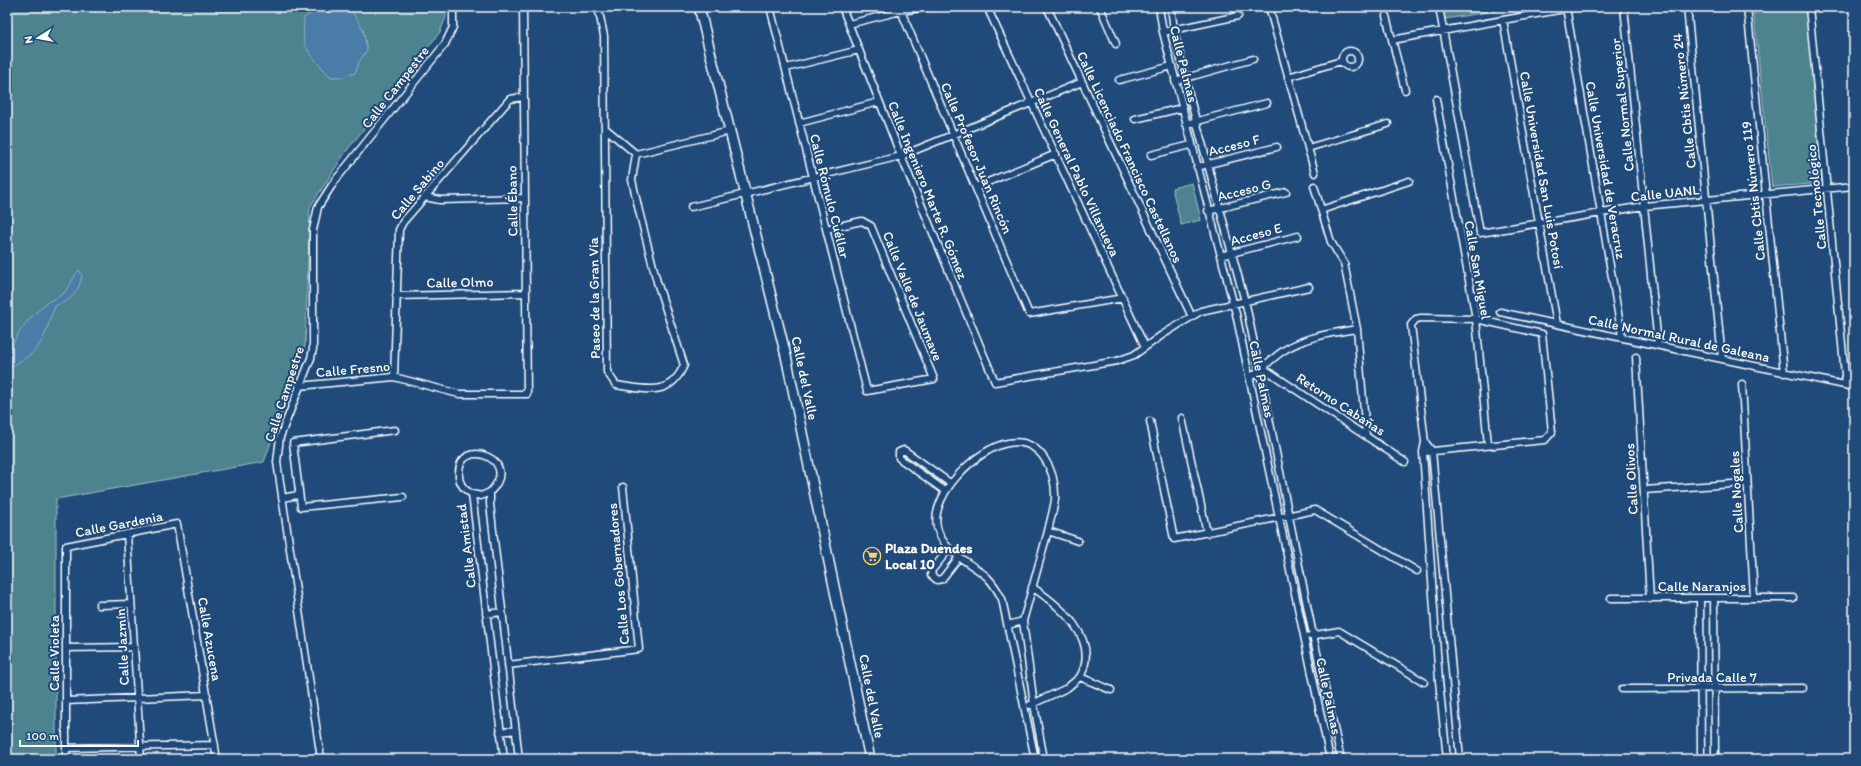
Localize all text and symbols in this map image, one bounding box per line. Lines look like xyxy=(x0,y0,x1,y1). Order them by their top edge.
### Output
north arrow xyxy=(18,18,58,58)
street label: Calle Palmas xyxy=(1166,24,1201,104)
street label: Calle Cbtis Número 24 xyxy=(1669,32,1700,169)
text: N xyxy=(22,35,36,45)
street label: Calle Normal Superior xyxy=(1607,37,1638,172)
street label: Calle Campestre xyxy=(358,42,433,132)
street label: Calle Licenciado Francisco Castellanos xyxy=(1073,49,1186,266)
street label: Calle Universidad San Luis Potosí xyxy=(1516,70,1567,271)
street label: Calle Profesor Juan Rincón xyxy=(937,80,1016,237)
street label: Calle Universidad de Veracruz xyxy=(1582,80,1630,261)
street label: Calle General Pablo Villanueva xyxy=(1030,85,1124,260)
street label: Calle Ingeniero Marte R. Gómez xyxy=(884,99,971,282)
street label: Calle Cbtis Número 119 xyxy=(1738,120,1769,262)
street label: Acceso F xyxy=(1207,131,1262,160)
street label: Calle Rómulo Cuéllar xyxy=(806,132,853,261)
street label: Calle Tecnológico xyxy=(1803,143,1830,250)
street label: Calle Sabino xyxy=(387,155,448,224)
street label: Calle Ébano xyxy=(503,165,522,237)
street label: Acceso G xyxy=(1215,176,1273,205)
street label: Calle UANL xyxy=(1630,181,1700,206)
street label: Acceso E xyxy=(1228,219,1284,250)
street label: Calle San Miguel xyxy=(1460,219,1495,321)
street label: Calle Valle de Jaumave xyxy=(879,229,946,364)
street label: Paseo de la Gran Vía xyxy=(585,236,604,359)
street label: Calle Olmo xyxy=(426,273,494,292)
street label: Calle Normal Rural de Galeana xyxy=(1587,311,1771,366)
street label: Calle del Valle xyxy=(787,335,822,422)
street label: Calle Palmas xyxy=(1245,339,1278,419)
street label: Calle Campestre xyxy=(261,344,308,444)
street label: Calle Fresno xyxy=(315,358,391,381)
street label: Retorno Cabañas xyxy=(1293,369,1388,440)
street label: Calle Olivos xyxy=(1621,443,1642,515)
street label: Calle Nogales xyxy=(1726,451,1747,533)
street label: Calle Amistad xyxy=(453,502,480,589)
street label: Calle Los Gobernadores xyxy=(604,502,633,645)
street label: Calle Gardenia xyxy=(74,508,165,541)
place label: Plaza Duendes Local 10 xyxy=(885,540,973,573)
supermarket icon: Plaza Duendes Local 10 xyxy=(862,546,882,566)
street label: Calle Naranjos xyxy=(1658,578,1746,595)
street label: Calle Azucena xyxy=(194,596,225,682)
street label: Calle Jazmín xyxy=(112,608,133,686)
street label: Calle Violeta xyxy=(46,614,63,691)
street label: Calle del Valle xyxy=(855,653,888,740)
street label: Calle Palmas xyxy=(1312,656,1345,736)
street label: Privada Calle 7 xyxy=(1667,669,1757,686)
scale bar xyxy=(20,722,138,748)
text: 100 m xyxy=(26,729,59,743)

